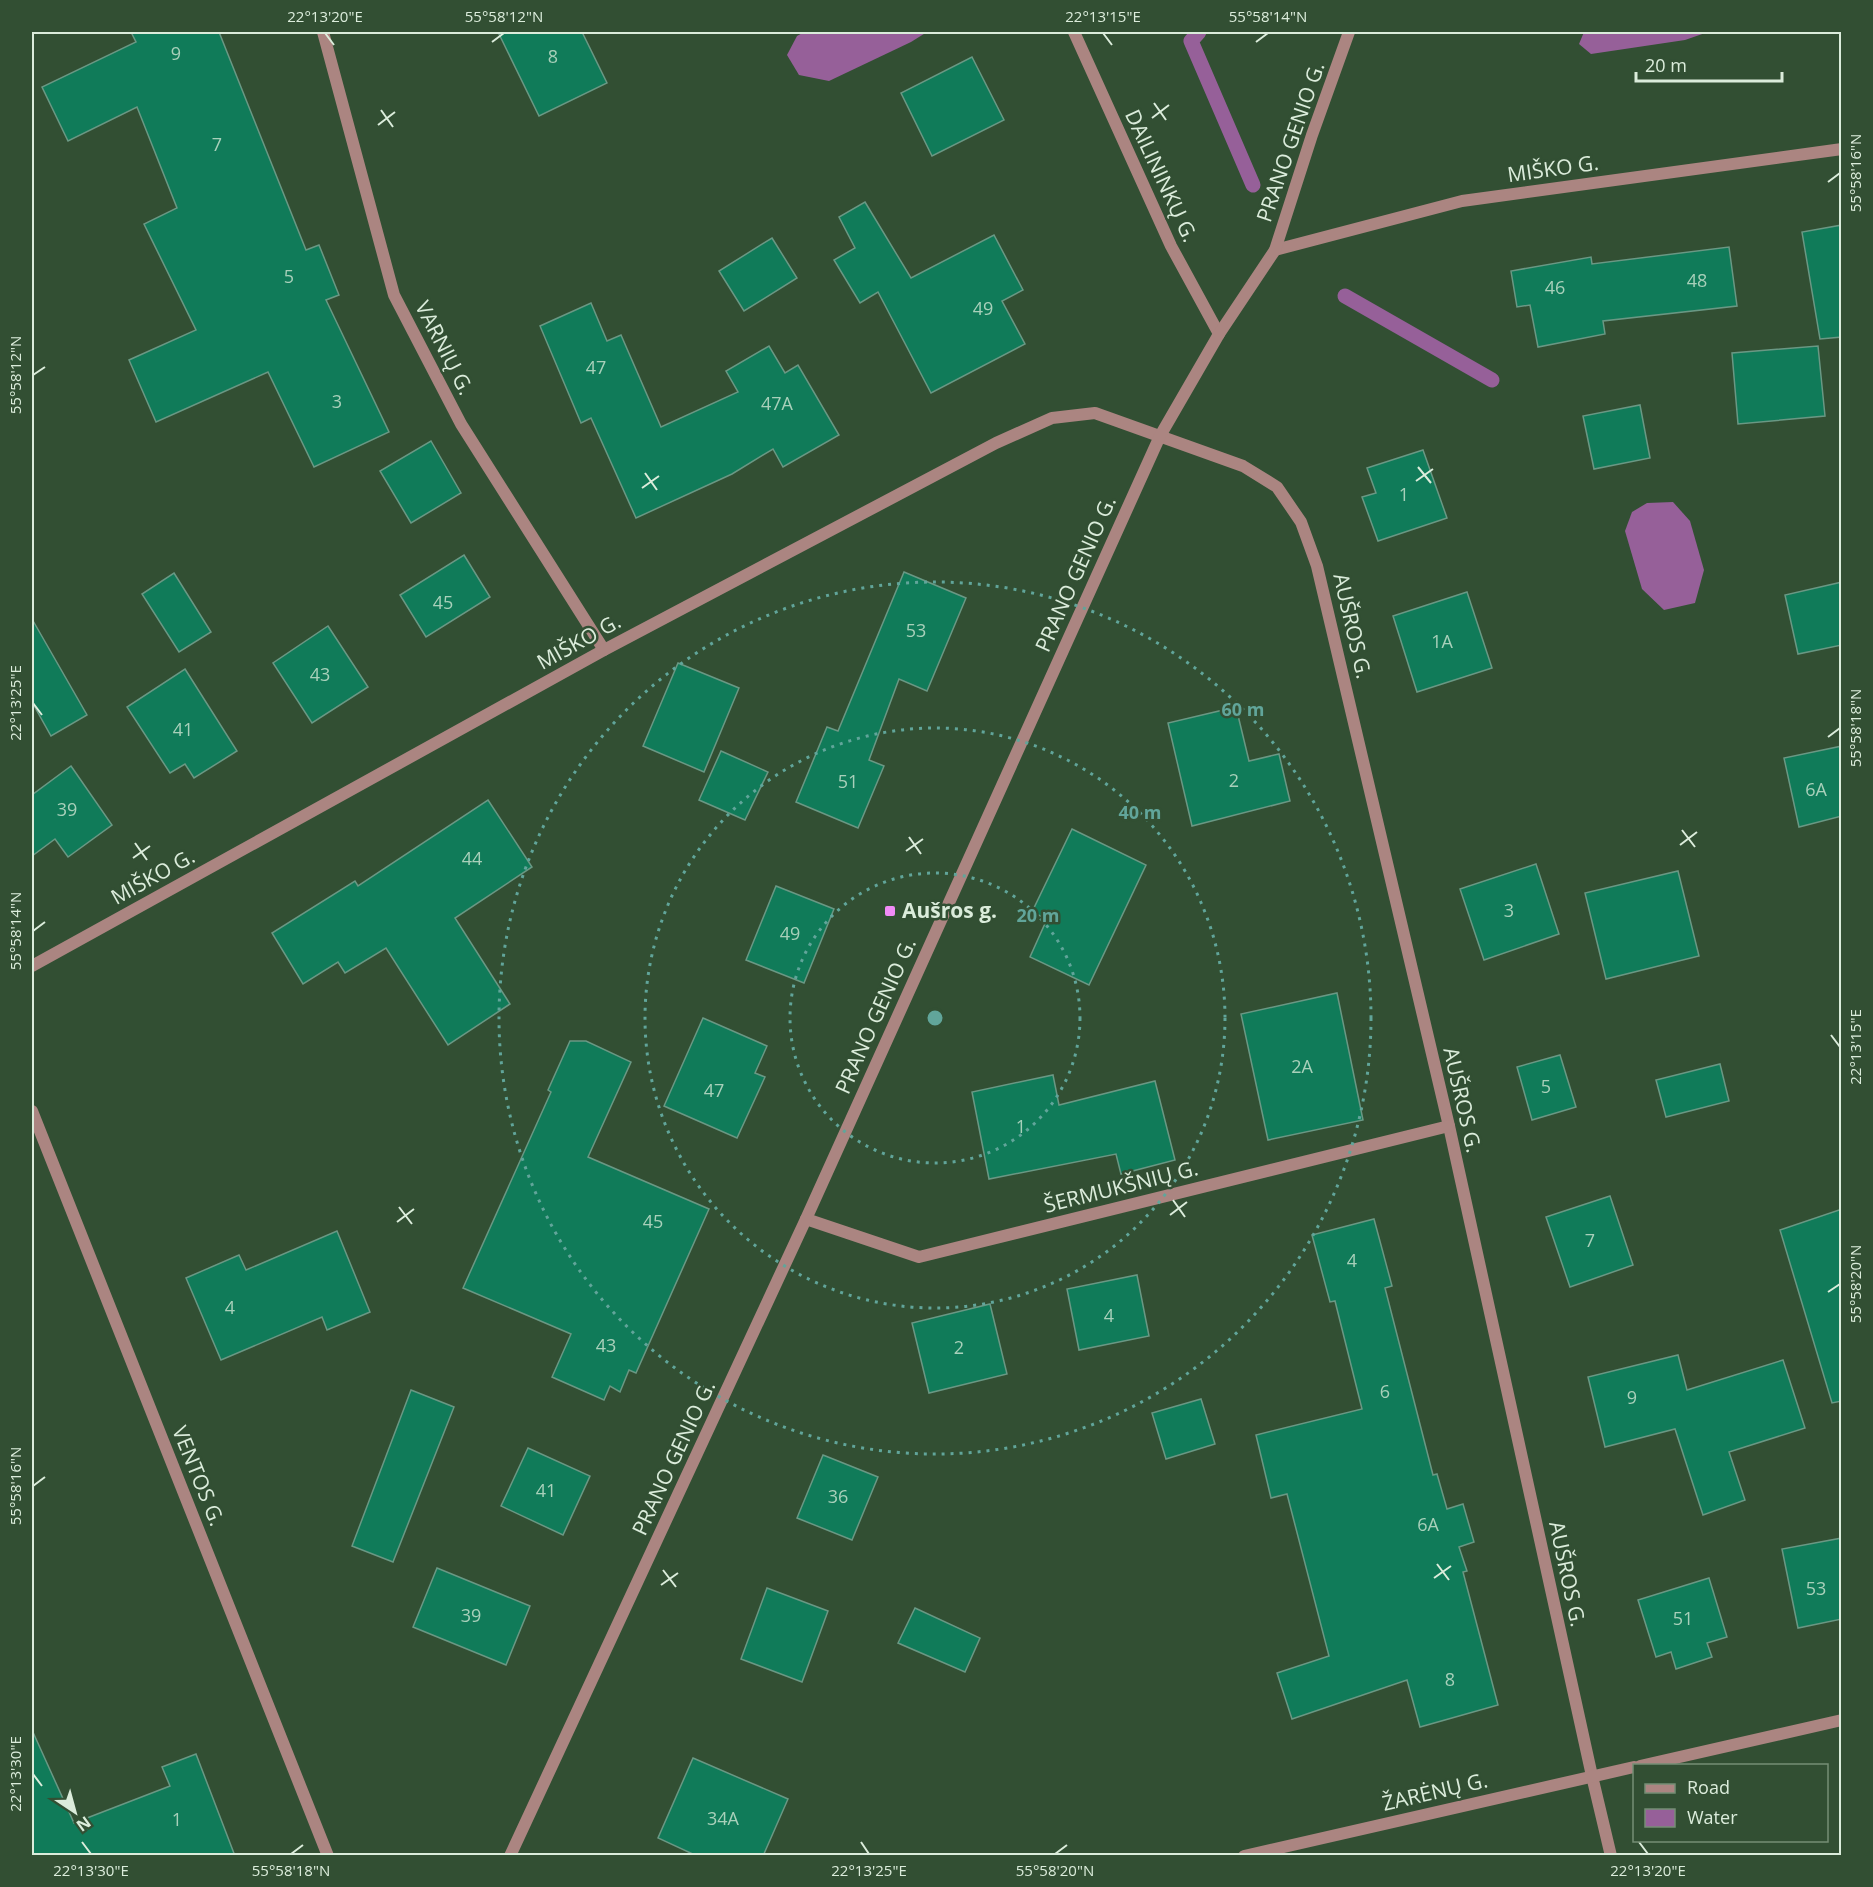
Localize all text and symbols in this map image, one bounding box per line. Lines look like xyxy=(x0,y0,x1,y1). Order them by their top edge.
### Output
text: 22°13'20"E xyxy=(287,6,363,26)
text: 55°58'12"N xyxy=(465,6,543,26)
text: 22°13'15"E xyxy=(1065,6,1141,26)
text: 55°58'14"N xyxy=(1229,6,1307,26)
house number: 9 xyxy=(171,41,181,65)
house number: 8 xyxy=(548,44,558,68)
scale bar xyxy=(1636,45,1782,83)
text: 20 m xyxy=(1645,53,1687,77)
street label: PRANO GENIO G. xyxy=(1250,58,1331,226)
street label: DAILININKŲ G. xyxy=(1119,105,1205,246)
house number: 7 xyxy=(212,132,222,156)
text: 55°58'16"N xyxy=(1845,134,1865,212)
street label: MIŠKO G. xyxy=(1506,148,1600,188)
house number: 5 xyxy=(284,264,294,288)
house number: 48 xyxy=(1687,268,1707,292)
house number: 46 xyxy=(1545,275,1565,299)
street label: VARNIŲ G. xyxy=(409,296,481,399)
house number: 49 xyxy=(973,296,993,320)
text: 55°58'12"N xyxy=(5,336,25,414)
house number: 47 xyxy=(586,355,606,379)
house number: 3 xyxy=(332,389,342,413)
house number: 47A xyxy=(761,391,794,415)
house number: 1 xyxy=(1399,482,1409,506)
street label: PRANO GENIO G. xyxy=(1028,491,1122,656)
street label: AUŠROS G. xyxy=(1327,570,1379,681)
house number: 45 xyxy=(433,590,453,614)
street label: MIŠKO G. xyxy=(532,607,625,676)
house number: 53 xyxy=(906,618,926,642)
house number: 1A xyxy=(1431,629,1453,653)
house number: 43 xyxy=(310,662,330,686)
text: 22°13'25"E xyxy=(5,665,25,741)
text: 55°58'18"N xyxy=(1845,689,1865,767)
text: 60 m xyxy=(1222,697,1264,721)
house number: 41 xyxy=(173,717,193,741)
house number: 2 xyxy=(1229,768,1239,792)
house number: 51 xyxy=(838,769,858,793)
house number: 6A xyxy=(1805,777,1827,801)
house number: 39 xyxy=(57,797,77,821)
text: 40 m xyxy=(1119,800,1161,824)
street label: MIŠKO G. xyxy=(106,842,199,911)
house number: 44 xyxy=(462,846,482,870)
text: 55°58'14"N xyxy=(5,892,25,970)
place label: Aušros g. xyxy=(902,896,997,924)
house number: 3 xyxy=(1504,898,1514,922)
text: 20 m xyxy=(1017,903,1059,927)
marker: Aušros g. xyxy=(883,904,897,918)
house number: 49 xyxy=(780,921,800,945)
street label: PRANO GENIO G. xyxy=(828,933,922,1098)
centre of rings xyxy=(925,1008,945,1028)
text: 22°13'15"E xyxy=(1845,1009,1865,1085)
street label: AUŠROS G. xyxy=(1437,1044,1489,1155)
house number: 2A xyxy=(1291,1054,1313,1078)
house number: 5 xyxy=(1541,1074,1551,1098)
house number: 47 xyxy=(704,1078,724,1102)
house number: 1 xyxy=(1016,1114,1026,1138)
street label: ŠERMUKŠNIŲ G. xyxy=(1041,1153,1201,1219)
house number: 45 xyxy=(643,1209,663,1233)
house number: 7 xyxy=(1585,1228,1595,1252)
text: 55°58'20"N xyxy=(1845,1245,1865,1323)
house number: 4 xyxy=(1347,1248,1357,1272)
house number: 4 xyxy=(225,1295,235,1319)
house number: 4 xyxy=(1104,1303,1114,1327)
house number: 43 xyxy=(596,1333,616,1357)
house number: 2 xyxy=(954,1335,964,1359)
street label: PRANO GENIO G. xyxy=(625,1376,721,1539)
house number: 6 xyxy=(1380,1379,1390,1403)
house number: 9 xyxy=(1627,1385,1637,1409)
street label: VENTOS G. xyxy=(166,1421,232,1530)
text: 55°58'16"N xyxy=(5,1447,25,1525)
house number: 41 xyxy=(536,1478,556,1502)
house number: 36 xyxy=(828,1484,848,1508)
house number: 6A xyxy=(1417,1512,1439,1536)
street label: AUŠROS G. xyxy=(1543,1518,1593,1629)
house number: 53 xyxy=(1806,1576,1826,1600)
house number: 39 xyxy=(461,1603,481,1627)
house number: 51 xyxy=(1673,1606,1693,1630)
house number: 8 xyxy=(1445,1667,1455,1691)
text: 22°13'30"E xyxy=(5,1736,25,1812)
legend xyxy=(1633,1764,1828,1842)
street label: ŽARĖNŲ G. xyxy=(1379,1765,1490,1817)
text: Road xyxy=(1687,1775,1730,1799)
north arrow xyxy=(45,1782,105,1842)
text: Water xyxy=(1687,1805,1738,1829)
house number: 34A xyxy=(707,1806,740,1830)
house number: 1 xyxy=(172,1807,182,1831)
text: N xyxy=(72,1811,96,1837)
text: 22°13'30"E xyxy=(53,1860,129,1880)
text: 55°58'18"N xyxy=(252,1860,330,1880)
text: 22°13'25"E xyxy=(831,1860,907,1880)
text: 55°58'20"N xyxy=(1016,1860,1094,1880)
text: 22°13'20"E xyxy=(1610,1860,1686,1880)

